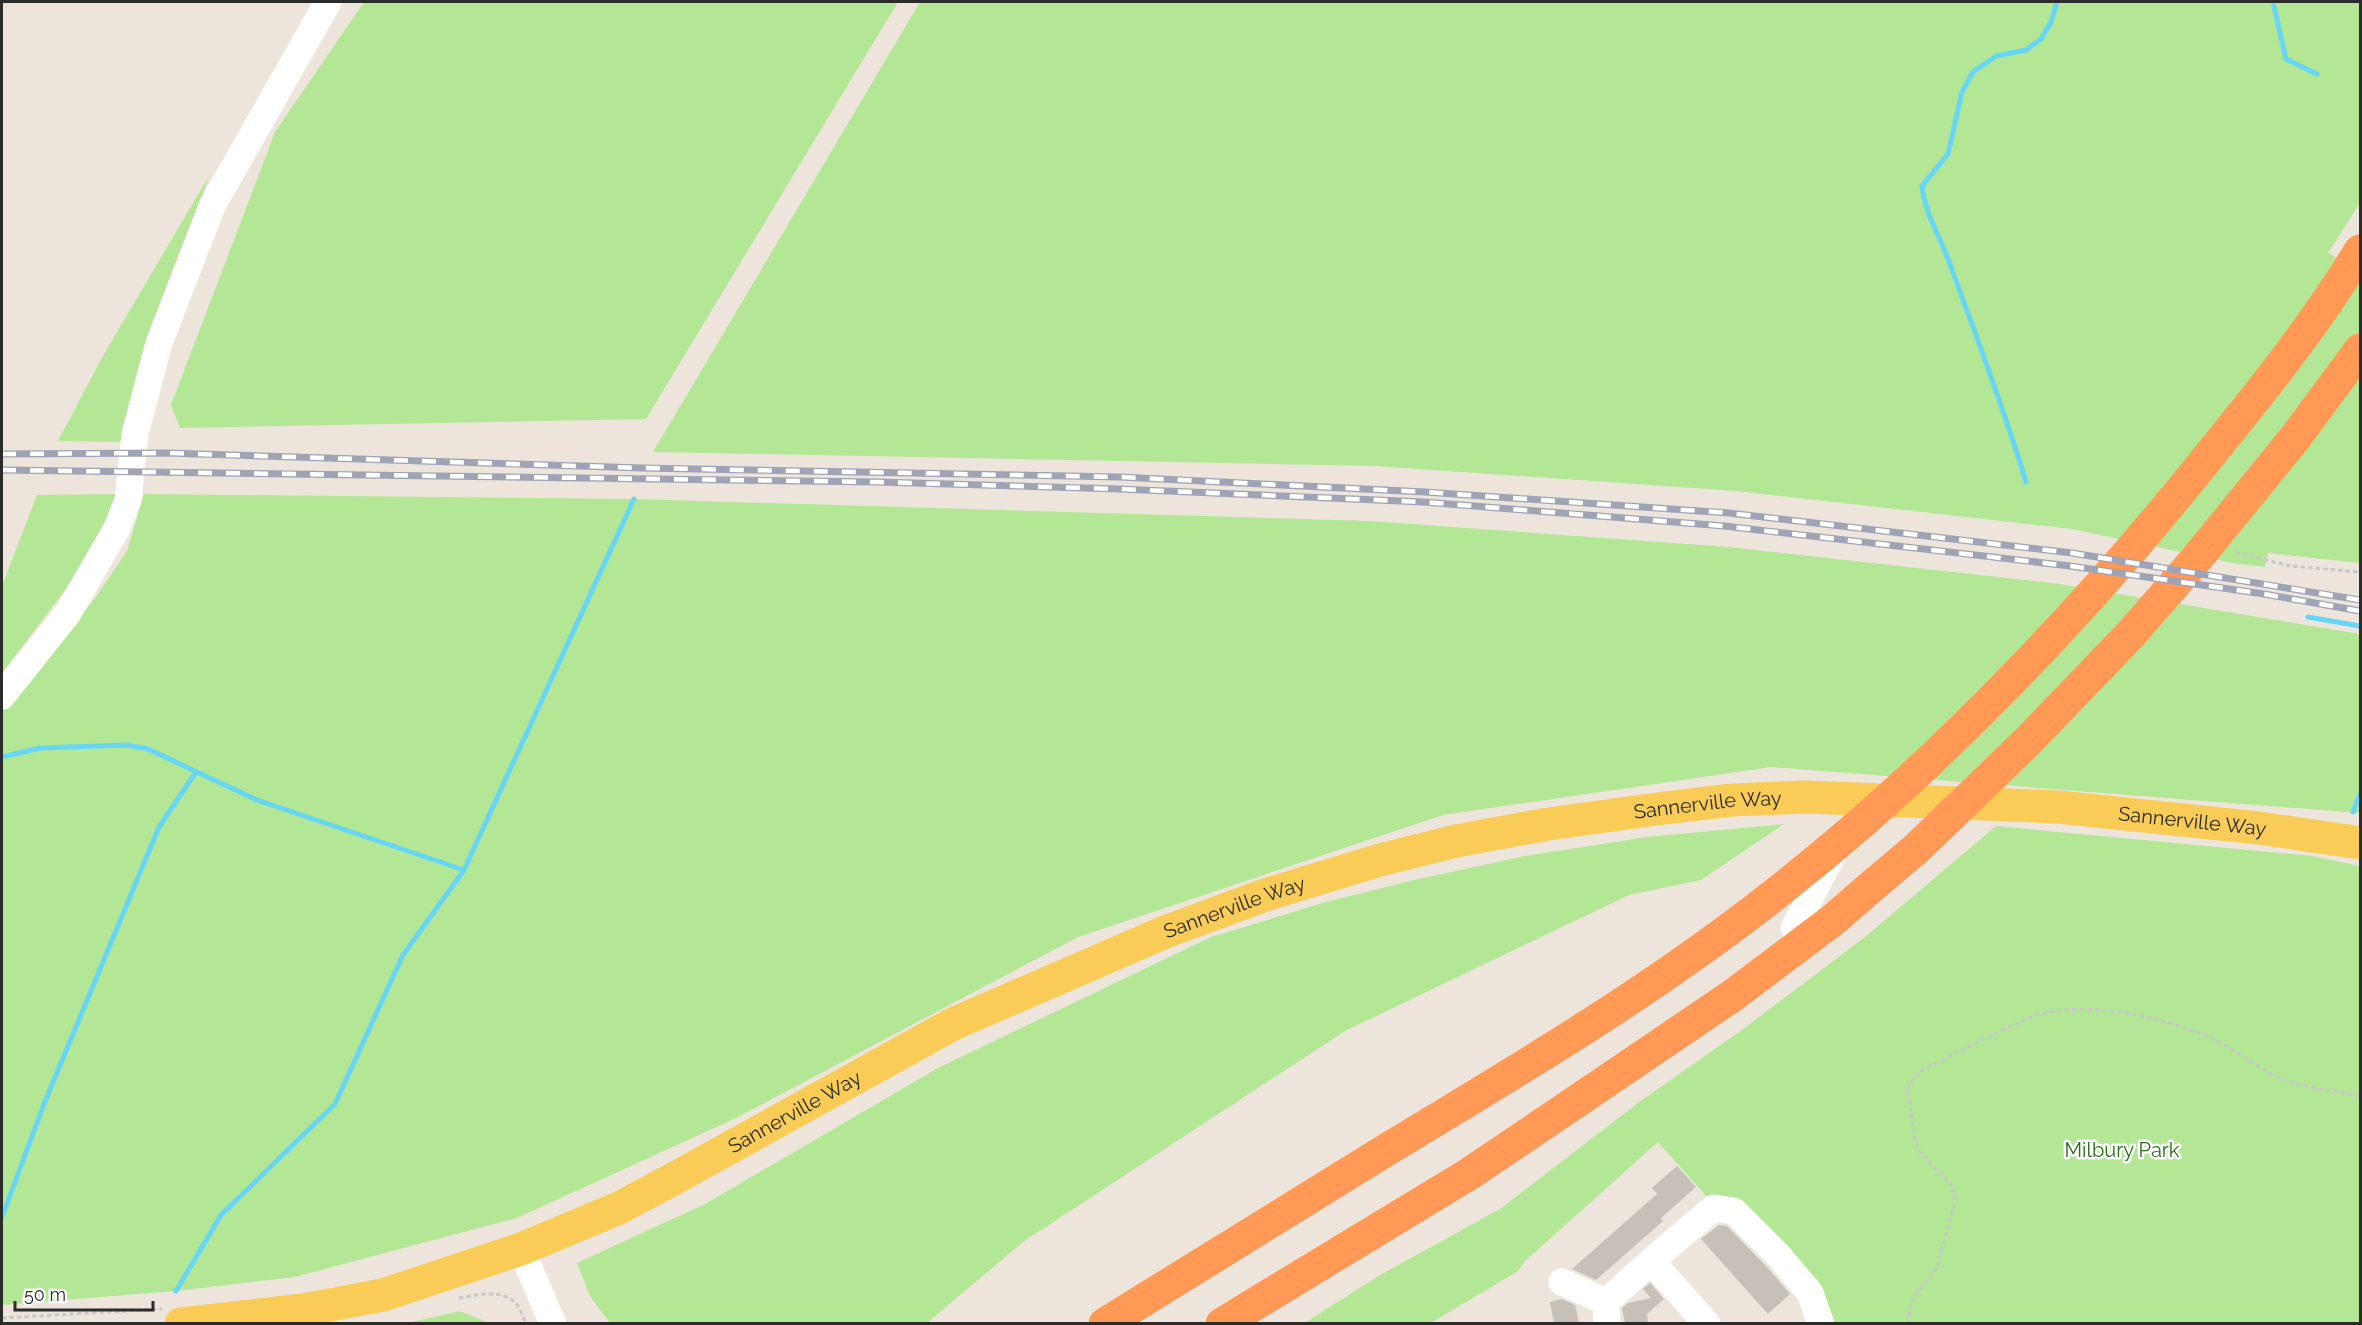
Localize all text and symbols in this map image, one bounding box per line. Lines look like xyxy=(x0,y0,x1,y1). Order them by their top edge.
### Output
street label: Sannerville Way xyxy=(1632,786,1782,824)
street label: Sannerville Way xyxy=(2117,801,2268,841)
street label: Sannerville Way xyxy=(1160,871,1308,943)
street label: Sannerville Way xyxy=(724,1065,865,1158)
park label: Milbury Park xyxy=(2065,1138,2180,1162)
scale bar xyxy=(15,1274,153,1312)
text: 50 m xyxy=(24,1284,66,1305)

